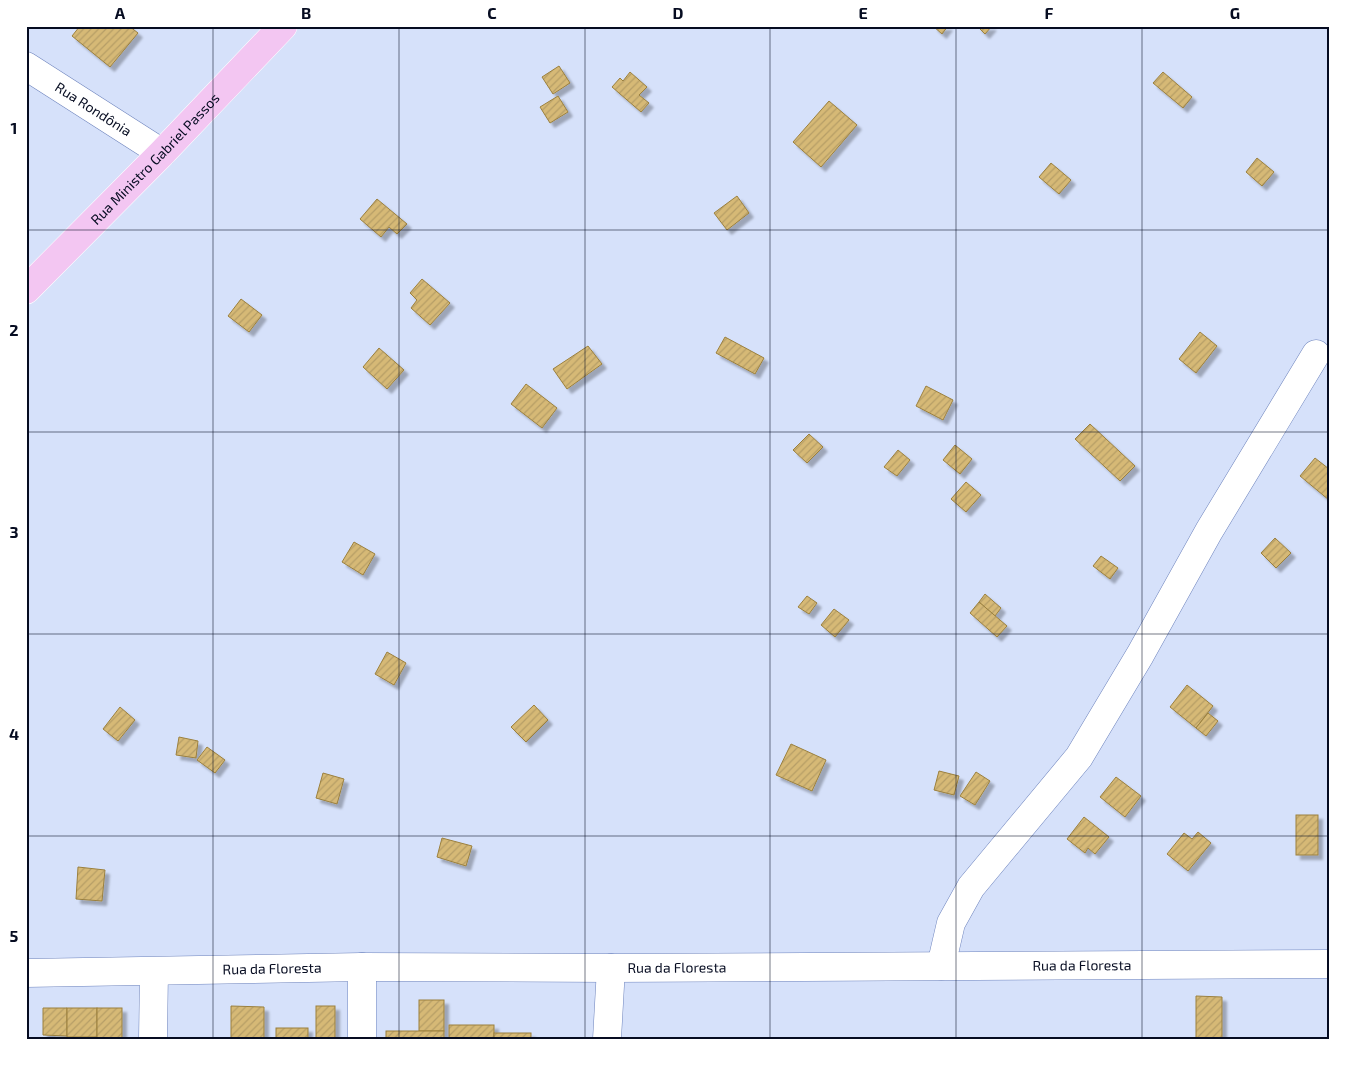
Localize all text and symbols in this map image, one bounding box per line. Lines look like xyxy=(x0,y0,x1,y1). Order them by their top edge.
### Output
text: A xyxy=(115,3,126,22)
text: B xyxy=(301,3,311,22)
text: C xyxy=(487,3,497,22)
text: D xyxy=(673,3,684,22)
text: E xyxy=(858,3,868,22)
text: F xyxy=(1045,3,1054,22)
text: G xyxy=(1230,3,1240,22)
street label: Rua Rondônia xyxy=(52,78,135,139)
street label: Rua Ministro Gabriel Passos xyxy=(87,89,223,228)
text: 1 xyxy=(11,118,17,137)
text: 2 xyxy=(9,320,19,339)
text: 3 xyxy=(9,522,19,541)
text: 4 xyxy=(9,724,19,743)
text: 5 xyxy=(10,926,19,945)
street label: Rua da Floresta xyxy=(1032,956,1132,974)
street label: Rua da Floresta xyxy=(627,958,727,976)
street label: Rua da Floresta xyxy=(222,959,322,977)

